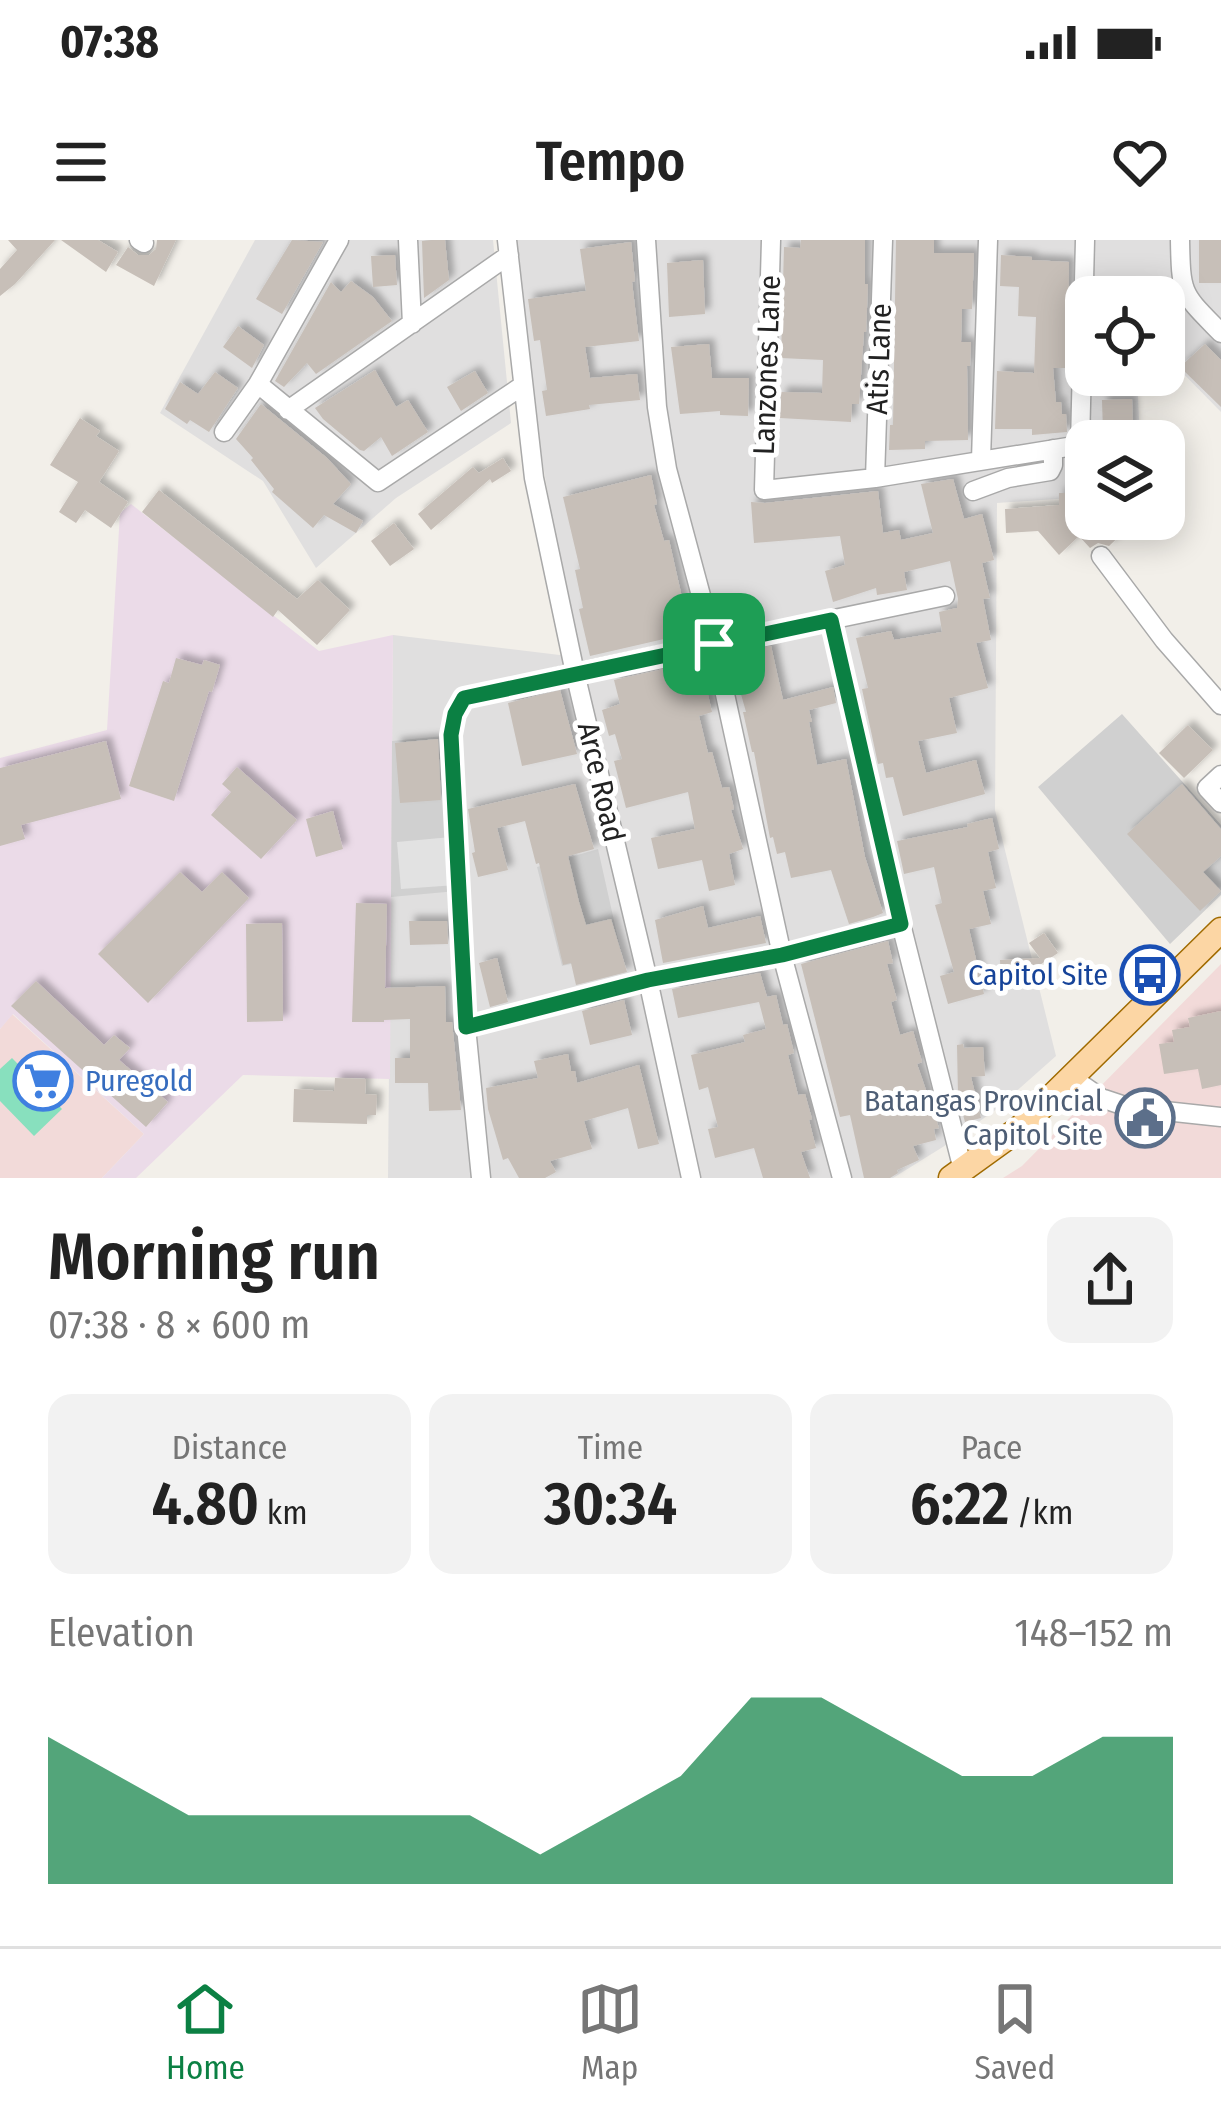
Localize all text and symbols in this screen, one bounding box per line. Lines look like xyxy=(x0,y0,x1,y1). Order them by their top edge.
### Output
text: 07:38 xyxy=(60,15,159,69)
icon: menu xyxy=(48,129,114,195)
icon: heart xyxy=(1107,129,1173,195)
text: Tempo xyxy=(536,130,685,194)
street label: Lanzones Lane xyxy=(746,274,788,456)
map controls xyxy=(1065,276,1185,540)
button: locate xyxy=(1065,276,1185,396)
street label: Atis Lane xyxy=(859,303,899,415)
button: layers xyxy=(1065,420,1185,540)
pin xyxy=(663,593,765,695)
icon: arrive xyxy=(681,611,747,677)
street label: Arce Road xyxy=(570,719,632,845)
bus stop icon: Capitol Site xyxy=(1119,944,1181,1006)
place label: Capitol Site xyxy=(968,957,1108,993)
supermarket icon: Puregold xyxy=(12,1050,74,1112)
place label: Puregold xyxy=(85,1063,193,1099)
place label: Batangas Provincial Capitol Site xyxy=(864,1083,1103,1153)
public building icon: Batangas Provincial Capitol Site xyxy=(1114,1087,1176,1149)
text: Morning run xyxy=(48,1217,380,1296)
button: share xyxy=(1047,1217,1173,1343)
text: 07:38 · 8 × 600 m xyxy=(48,1302,310,1348)
text: Distance xyxy=(172,1428,287,1468)
text: Time xyxy=(578,1428,643,1468)
text: Pace xyxy=(961,1428,1022,1468)
text: 4.80 xyxy=(151,1468,259,1540)
text: 30:34 xyxy=(544,1468,677,1540)
text: 6:22 xyxy=(910,1468,1009,1540)
text: km xyxy=(259,1493,308,1533)
text: /km xyxy=(1009,1493,1073,1533)
text: Elevation xyxy=(48,1610,195,1656)
text: 148–152 m xyxy=(1015,1610,1173,1656)
tab: Home xyxy=(166,1976,245,2088)
tab: Map xyxy=(577,1976,643,2088)
tab: Saved xyxy=(975,1976,1055,2088)

